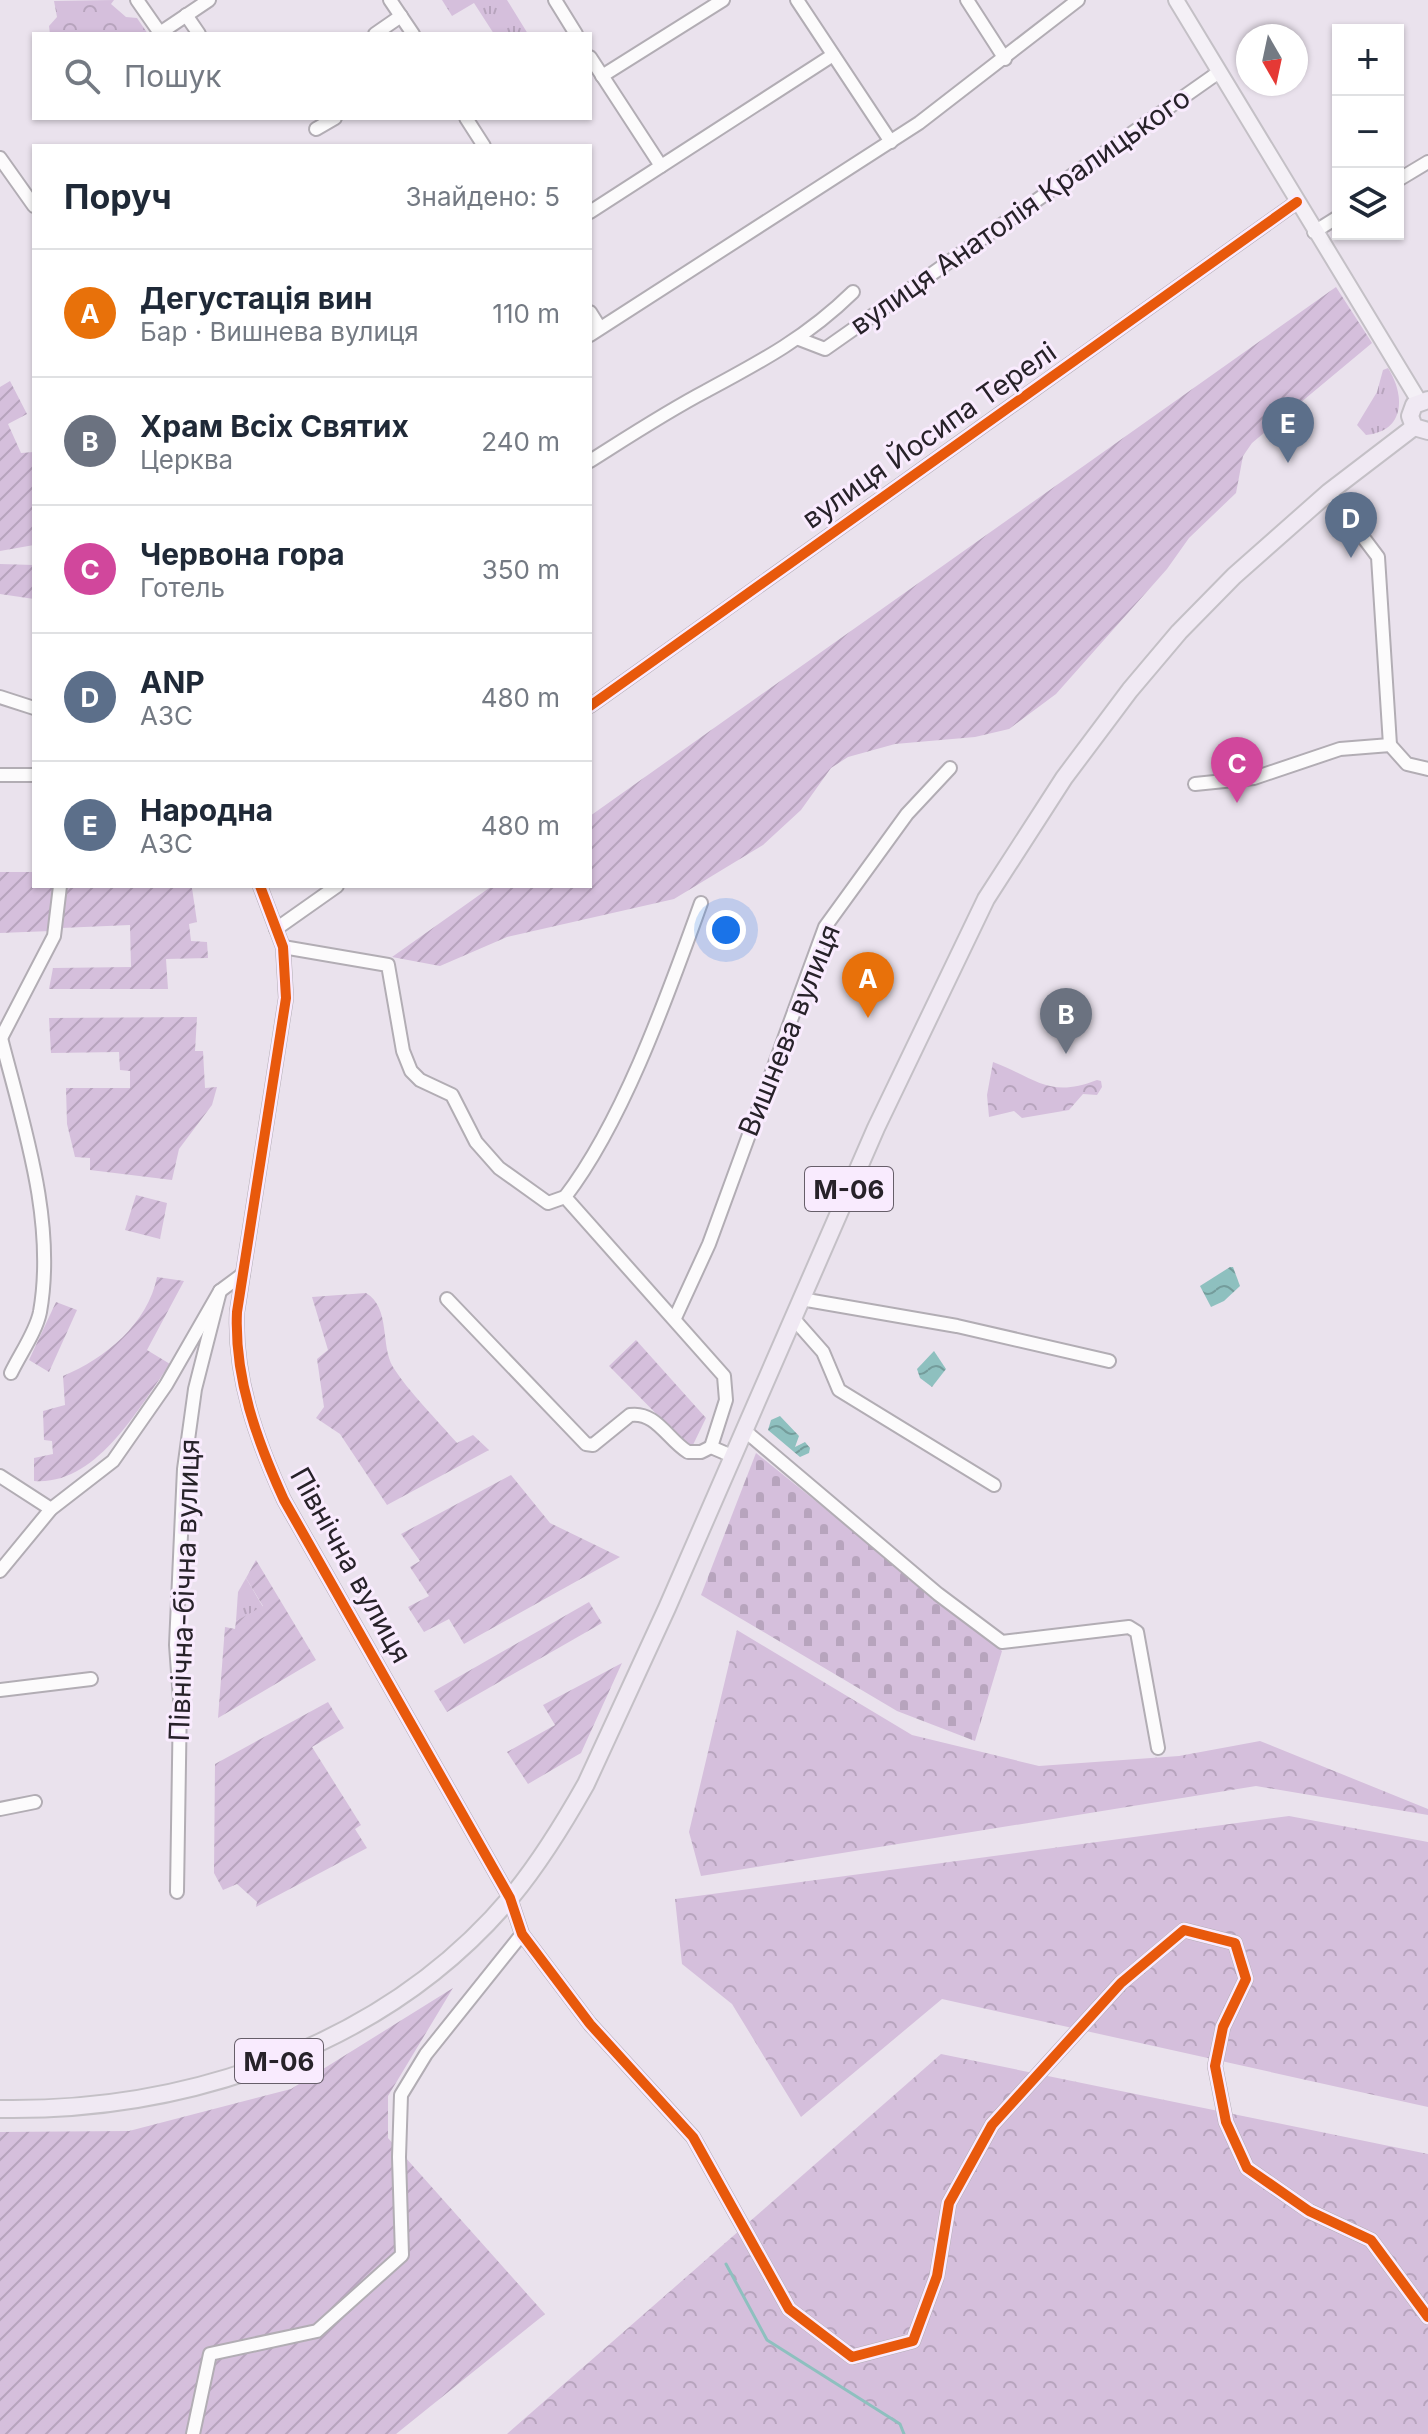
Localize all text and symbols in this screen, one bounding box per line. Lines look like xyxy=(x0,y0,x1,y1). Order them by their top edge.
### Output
north arrow xyxy=(1236,24,1308,96)
map controls xyxy=(1332,24,1404,240)
button: + xyxy=(1332,24,1404,96)
search box xyxy=(32,32,592,120)
icon: search xyxy=(60,54,104,98)
text: Пошук xyxy=(124,58,222,94)
street label: вулиця Анатолія Кралицького xyxy=(843,80,1197,342)
button: − xyxy=(1332,96,1404,168)
button: layers xyxy=(1332,168,1404,240)
text: Поруч xyxy=(64,176,172,217)
text: Знайдено: 5 xyxy=(406,181,560,212)
text: Дегустація вин xyxy=(140,280,372,316)
text: A xyxy=(80,298,100,329)
text: 110 m xyxy=(492,298,560,329)
text: Бар · Вишнева вулиця xyxy=(140,316,419,347)
street label: вулиця Йосипа Терелі xyxy=(795,334,1062,536)
pin: E xyxy=(1262,397,1314,463)
text: Храм Всіх Святих xyxy=(140,408,409,444)
text: B xyxy=(81,426,99,457)
text: 240 m xyxy=(481,426,560,457)
text: Церква xyxy=(140,444,233,475)
pin: D xyxy=(1325,492,1377,558)
text: Червона гора xyxy=(140,536,345,572)
text: C xyxy=(80,554,100,585)
text: 350 m xyxy=(482,554,560,585)
text: Готель xyxy=(140,572,225,603)
text: ANP xyxy=(140,664,205,700)
text: D xyxy=(81,682,99,713)
text: 480 m xyxy=(481,682,560,713)
text: АЗС xyxy=(140,700,193,731)
pin: C xyxy=(1211,737,1263,803)
text: Народна xyxy=(140,792,273,828)
text: E xyxy=(82,810,98,841)
text: 480 m xyxy=(481,810,560,841)
text: АЗС xyxy=(140,828,193,859)
your location xyxy=(706,910,746,950)
street label: Вишнева вулиця xyxy=(731,919,847,1141)
pin: A xyxy=(842,952,894,1018)
pin: B xyxy=(1040,988,1092,1054)
road number: М-06 xyxy=(805,1167,893,1211)
street label: Північна-бічна вулиця xyxy=(162,1438,206,1742)
street label: Північна вулиця xyxy=(283,1461,419,1669)
road number: М-06 xyxy=(235,2039,323,2083)

